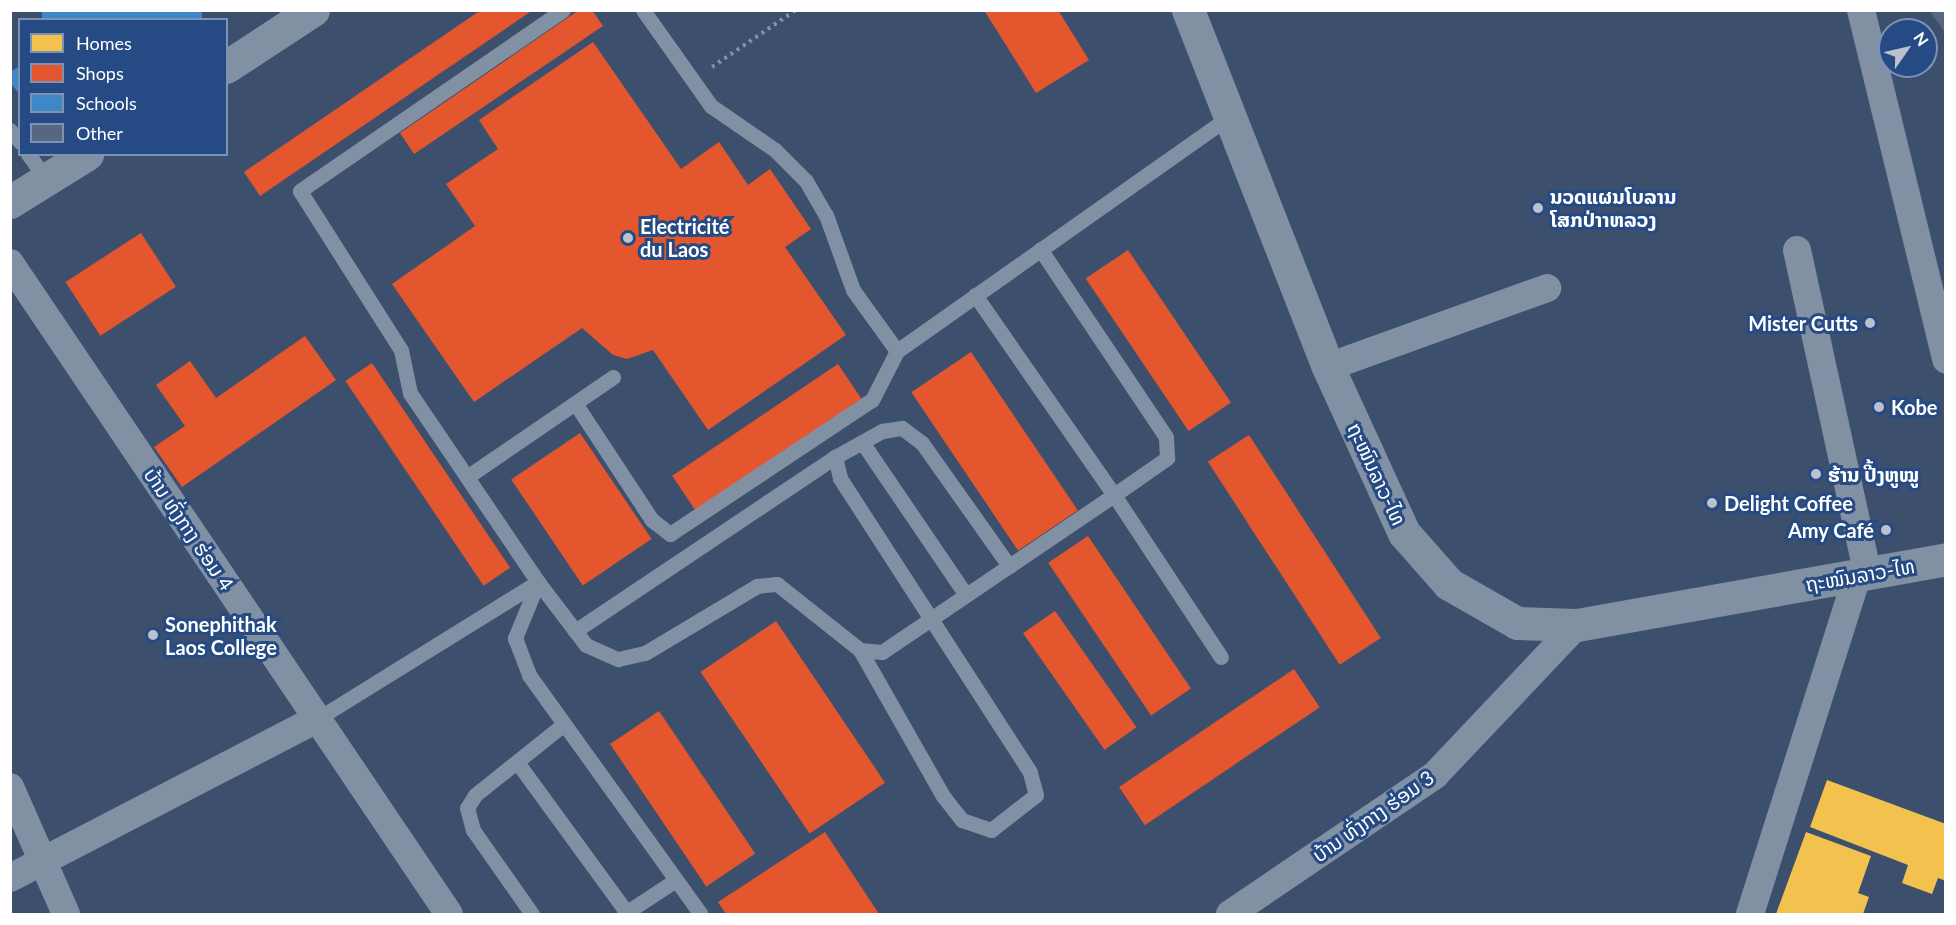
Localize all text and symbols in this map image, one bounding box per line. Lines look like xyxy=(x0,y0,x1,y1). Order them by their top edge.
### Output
legend xyxy=(18,18,228,156)
north arrow xyxy=(1878,18,1938,78)
text: N xyxy=(1910,28,1933,49)
text: Homes xyxy=(76,32,132,54)
text: Shops xyxy=(76,62,124,84)
text: Schools xyxy=(76,92,137,114)
text: Other xyxy=(76,122,123,144)
place label: ນວດແຜນໂບລານ ໂສກປ່າາຫລວງ xyxy=(1550,184,1676,231)
marker: ນວດແຜນໂບລານ ໂສກປ່າາຫລວງ xyxy=(1531,201,1545,215)
place label: Electricité du Laos xyxy=(640,214,729,261)
marker: Electricité du Laos xyxy=(621,231,635,245)
place label: Mister Cutts xyxy=(1748,311,1858,335)
marker: Mister Cutts xyxy=(1863,316,1877,330)
place label: Kobe xyxy=(1891,395,1937,419)
marker: Kobe xyxy=(1872,400,1886,414)
street label: ຖະໜົນລາວ-ໄທ xyxy=(1343,419,1411,529)
place label: ຮ້ານ ປີ້ງຫູໝູ xyxy=(1828,462,1919,486)
street label: ບ້ານ ທົ່ງກາງ ຮ່ອມ 4 xyxy=(139,463,239,595)
marker: ຮ້ານ ປີ້ງຫູໝູ xyxy=(1809,467,1823,481)
place label: Delight Coffee xyxy=(1724,491,1853,515)
marker: Delight Coffee xyxy=(1705,496,1719,510)
place label: Amy Café xyxy=(1787,518,1874,542)
marker: Amy Café xyxy=(1879,523,1893,537)
street label: ຖະໜົນລາວ-ໄທ xyxy=(1803,554,1917,596)
place label: Sonephithak Laos College xyxy=(165,612,277,659)
marker: Sonephithak Laos College xyxy=(146,628,160,642)
street label: ບ້ານ ທົ່ງກາງ ຮ່ອມ 3 xyxy=(1308,765,1438,867)

